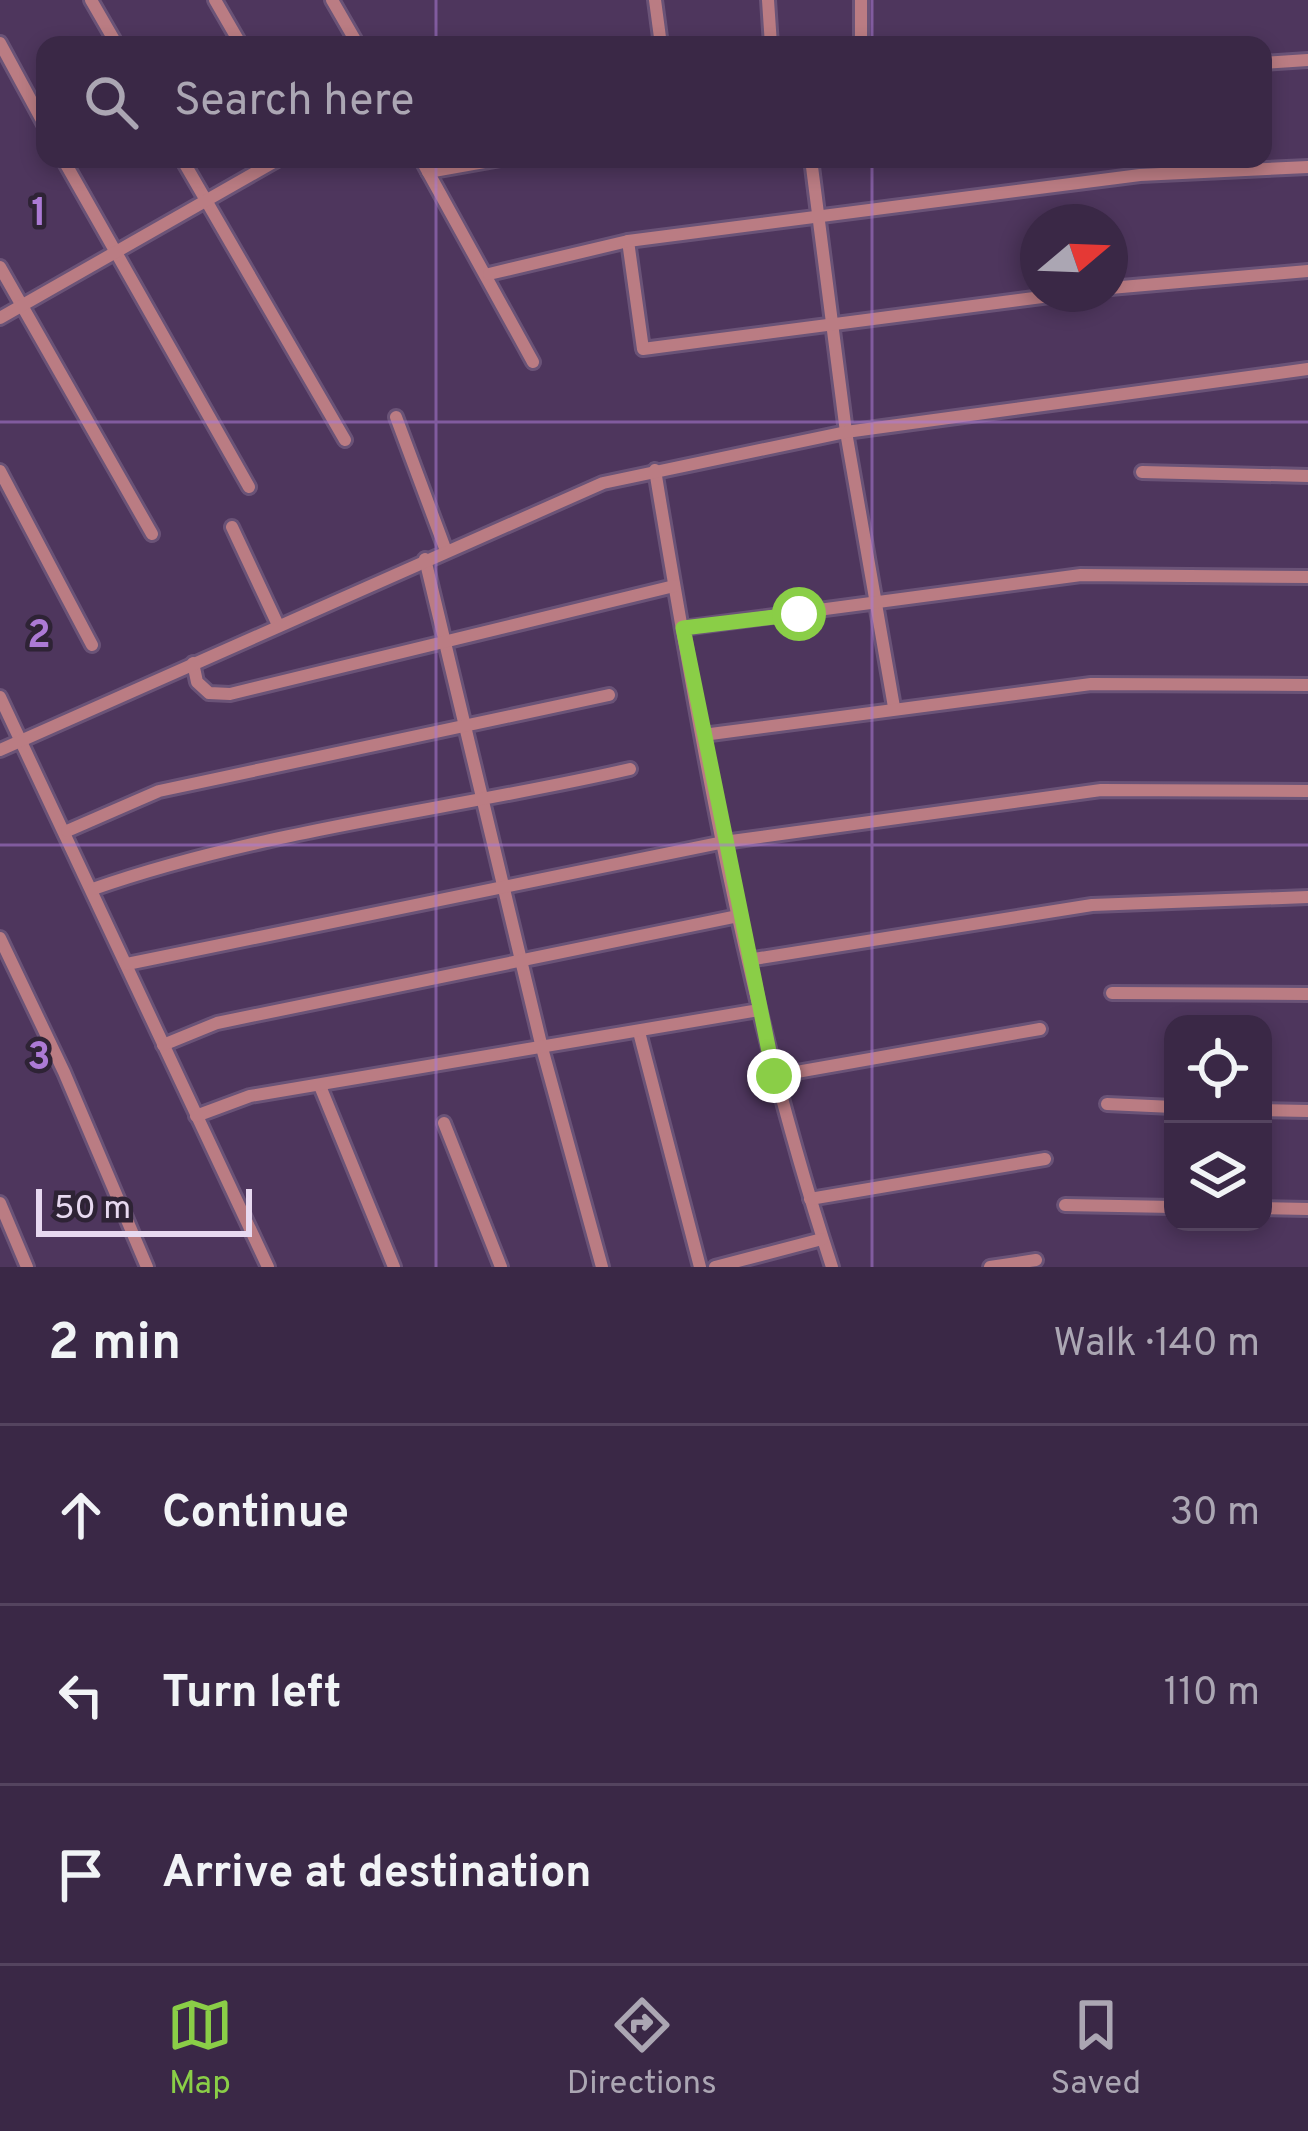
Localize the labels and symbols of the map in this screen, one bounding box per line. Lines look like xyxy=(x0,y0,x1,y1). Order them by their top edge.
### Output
text: 1 xyxy=(31,191,47,240)
north arrow xyxy=(1020,204,1128,312)
route start xyxy=(772,587,826,641)
text: 2 xyxy=(27,613,51,662)
text: 3 xyxy=(27,1035,51,1084)
route end xyxy=(747,1049,801,1103)
scale bar xyxy=(36,1183,252,1236)

